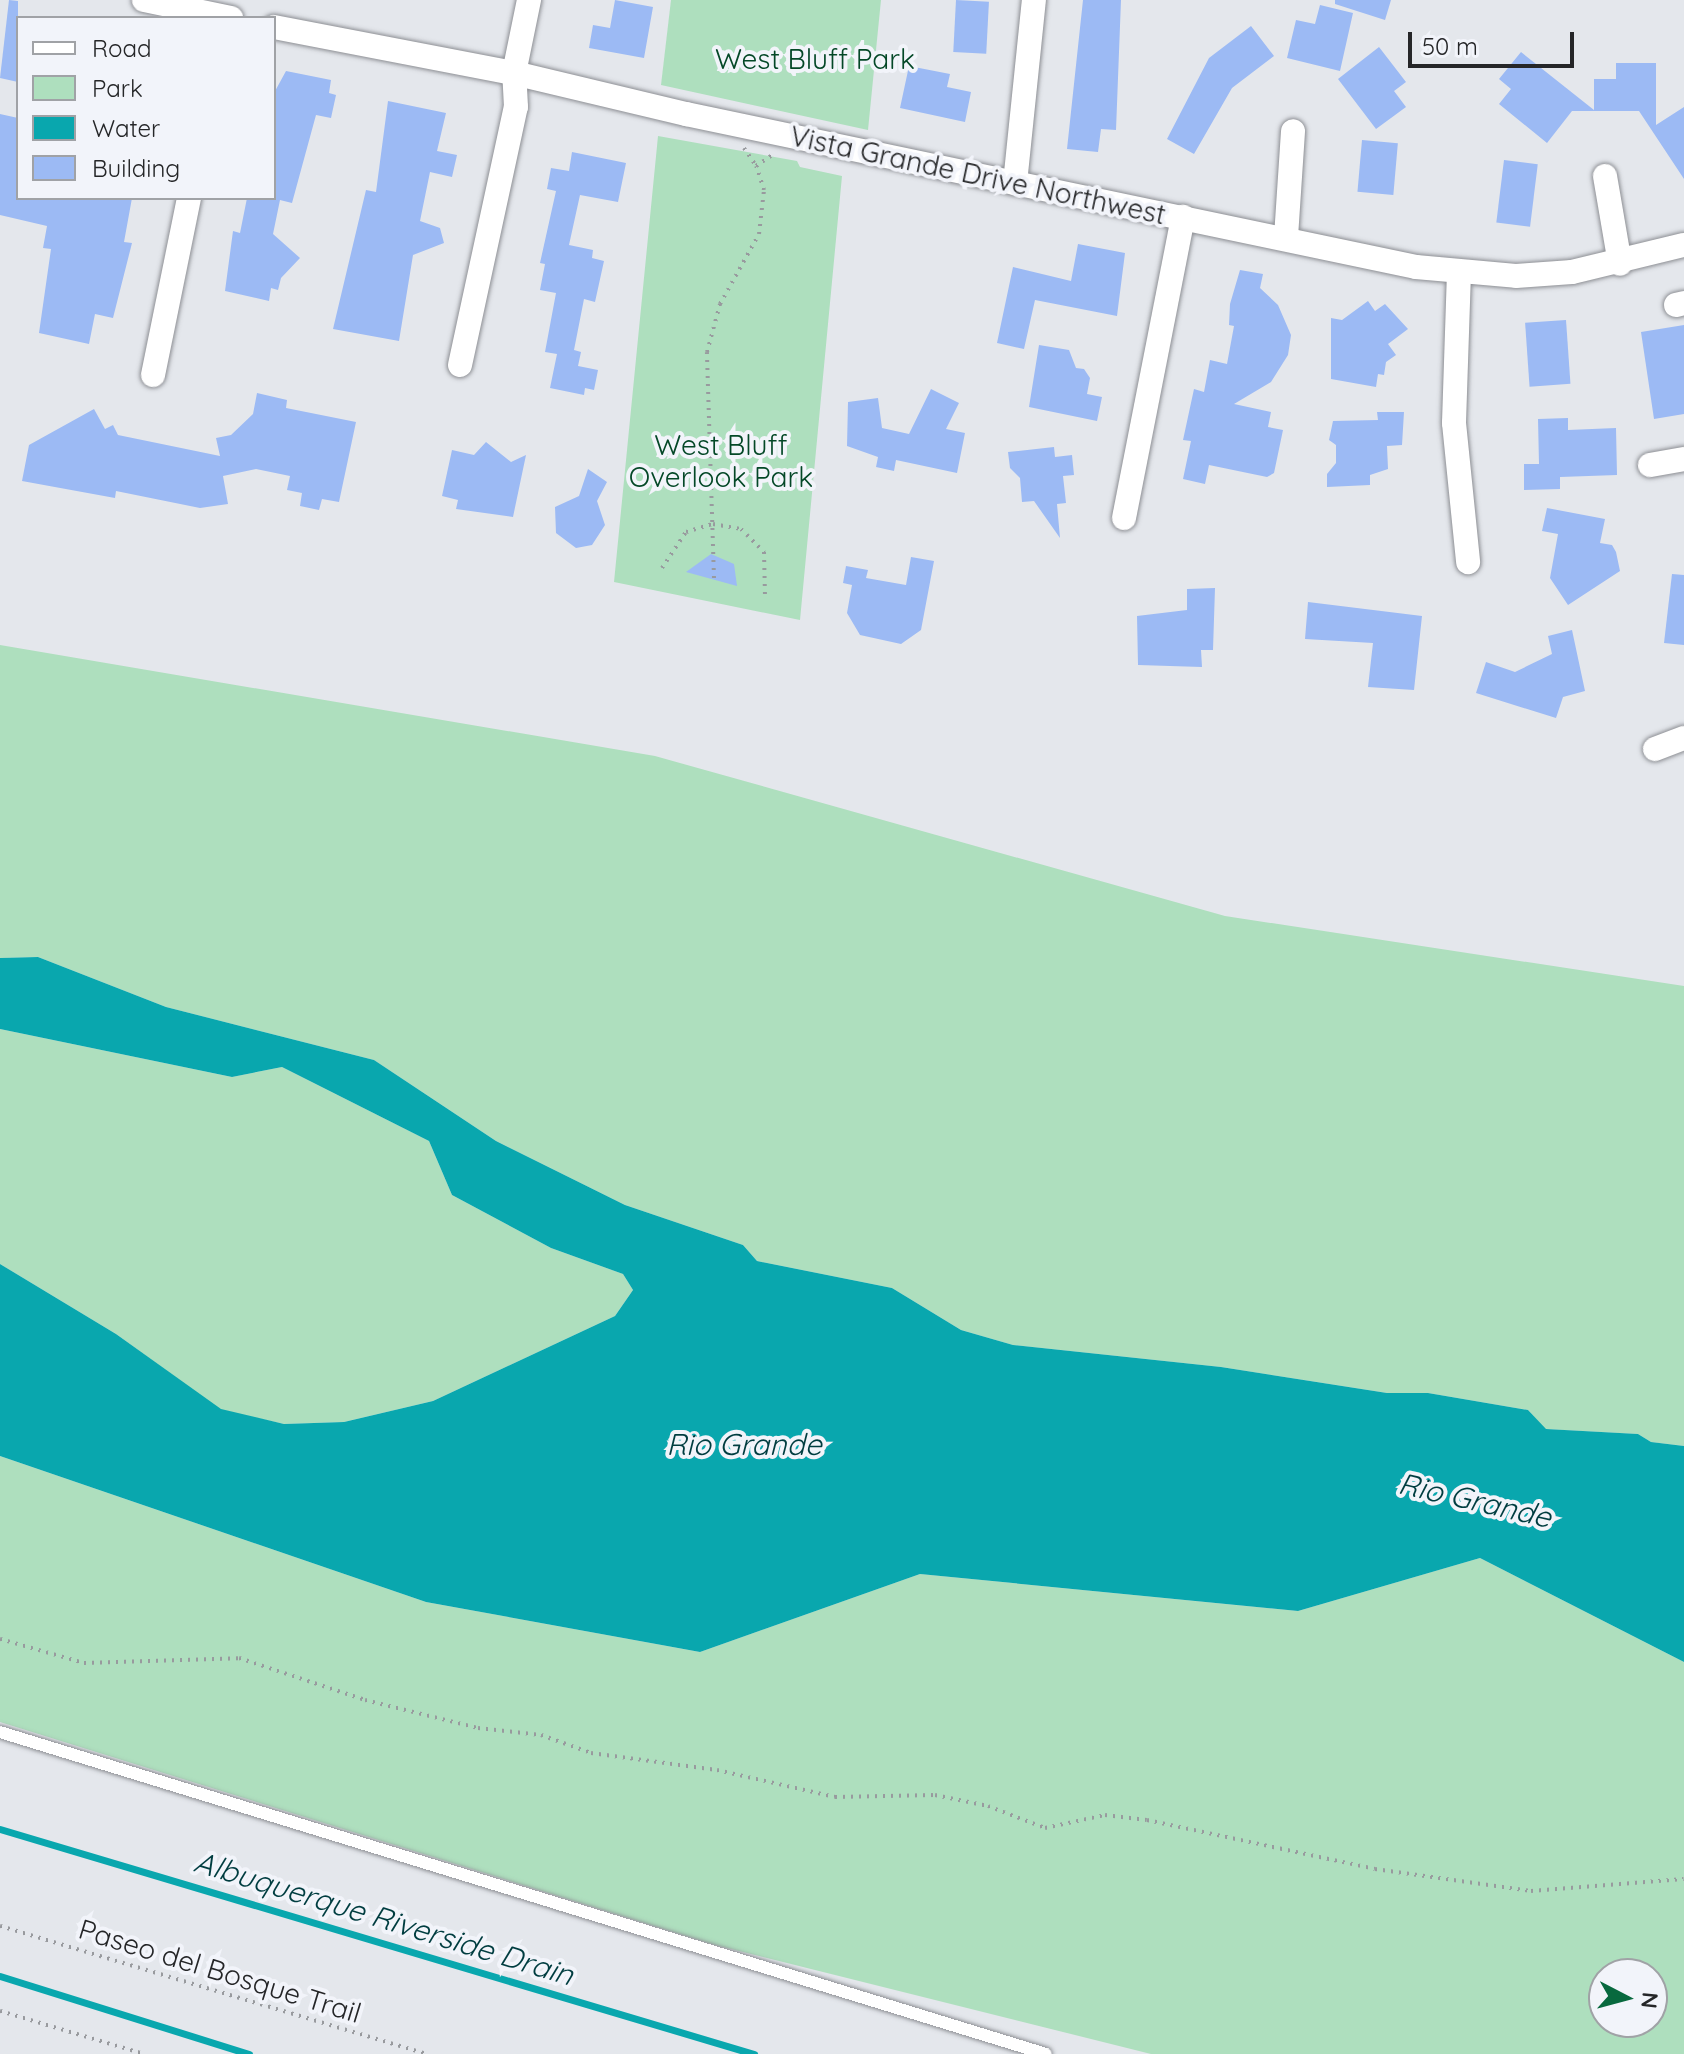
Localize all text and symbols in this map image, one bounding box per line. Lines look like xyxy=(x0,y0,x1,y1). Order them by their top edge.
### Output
legend xyxy=(16,16,276,200)
scale bar xyxy=(1412,16,1578,66)
text: 50 m xyxy=(1422,31,1478,61)
text: Road xyxy=(92,33,152,63)
park label: West Bluff Park xyxy=(715,42,915,76)
text: Park xyxy=(92,73,143,103)
text: Water xyxy=(92,113,160,143)
street label: Vista Grande Drive Northwest xyxy=(787,119,1169,231)
text: Building xyxy=(92,153,180,183)
park label: West Bluff Overlook Park xyxy=(629,428,813,494)
water label: Rio Grande xyxy=(666,1426,822,1462)
water label: Rio Grande xyxy=(1395,1465,1555,1535)
water label: Albuquerque Riverside Drain xyxy=(190,1843,578,1993)
street label: Paseo del Bosque Trail xyxy=(75,1912,365,2030)
north arrow xyxy=(1588,1958,1668,2038)
text: N xyxy=(1635,1991,1665,2010)

